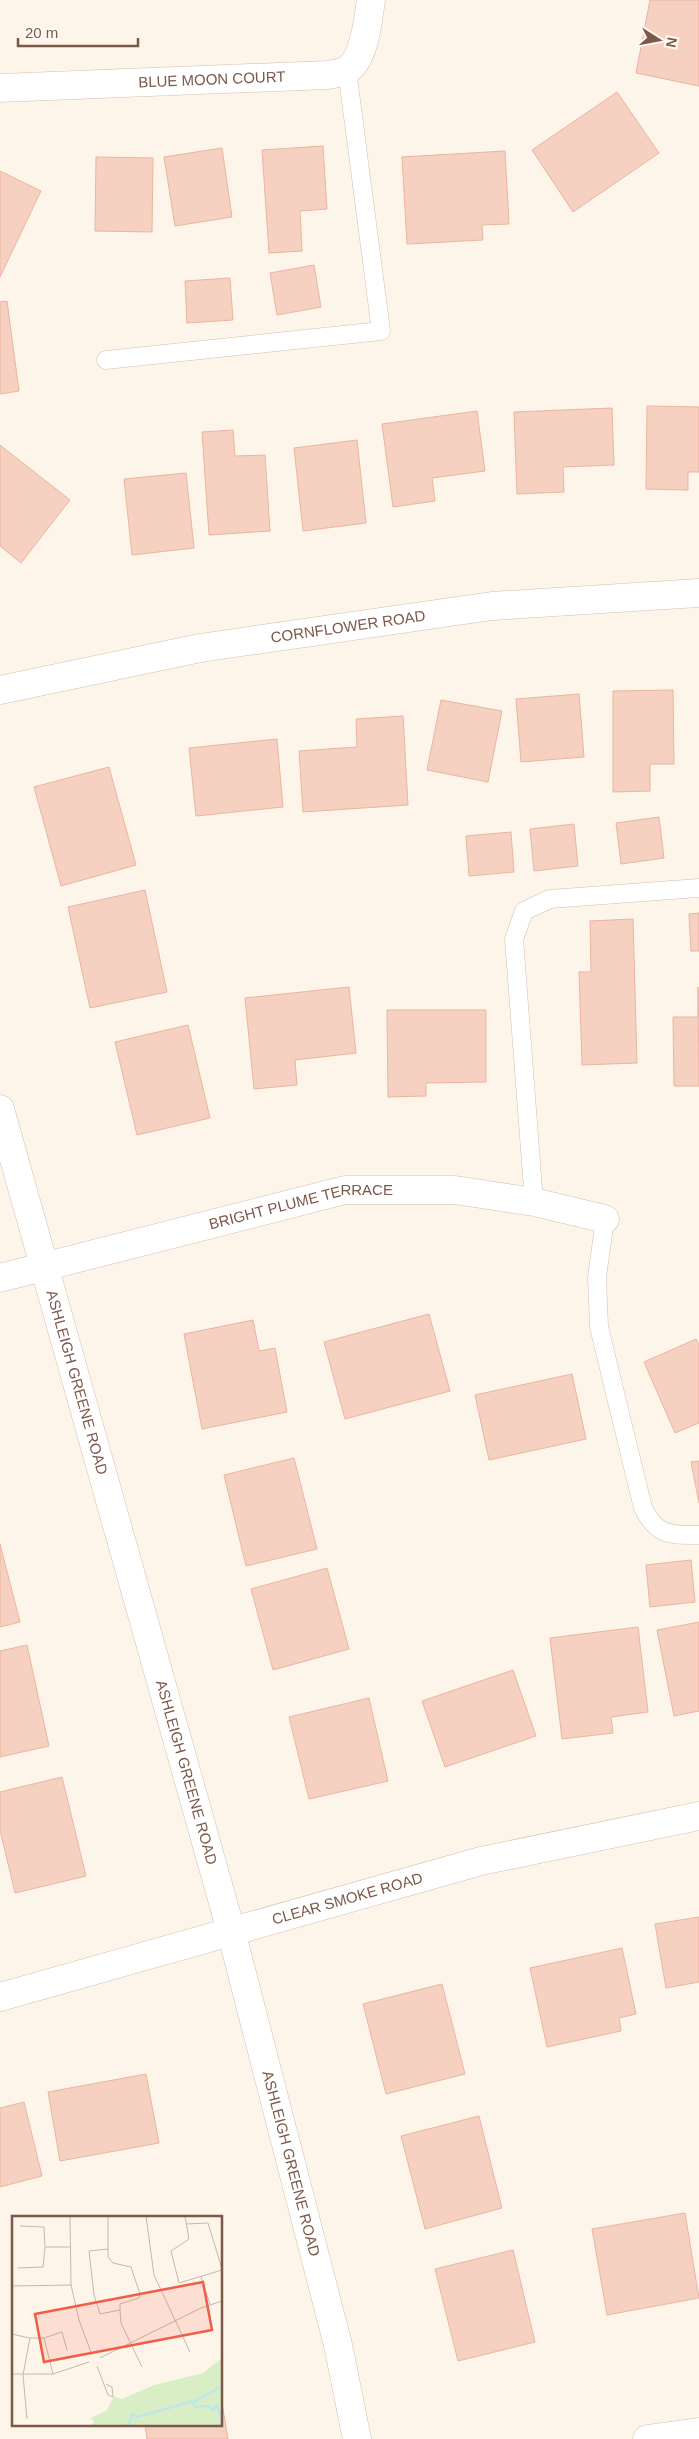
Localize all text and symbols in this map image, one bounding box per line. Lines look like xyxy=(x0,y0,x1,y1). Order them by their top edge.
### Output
scale bar xyxy=(18,15,138,47)
north arrow xyxy=(634,15,684,65)
text: 20 m xyxy=(25,24,58,41)
text: N xyxy=(663,36,681,49)
street label: BLUE MOON COURT xyxy=(138,68,286,90)
street label: CORNFLOWER ROAD xyxy=(270,607,427,646)
street label: BRIGHT PLUME TERRACE xyxy=(207,1181,393,1232)
street label: ASHLEIGH GREENE ROAD xyxy=(43,1288,111,1477)
street label: ASHLEIGH GREENE ROAD xyxy=(153,1678,221,1867)
street label: CLEAR SMOKE ROAD xyxy=(270,1869,425,1928)
street label: ASHLEIGH GREENE ROAD xyxy=(259,2069,324,2258)
inset map xyxy=(12,2216,222,2426)

